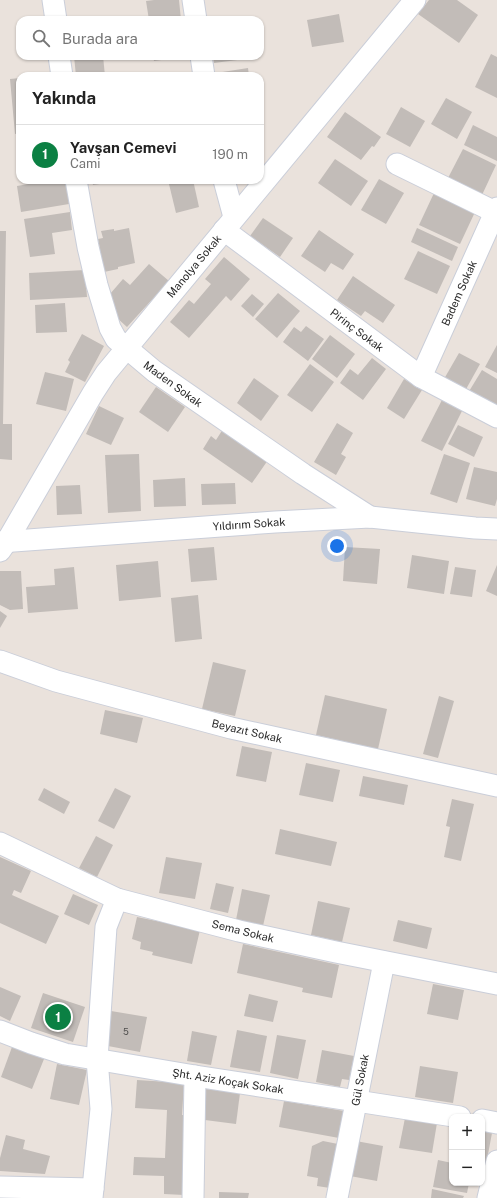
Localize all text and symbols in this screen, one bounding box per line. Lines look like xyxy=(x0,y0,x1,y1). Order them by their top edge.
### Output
search box xyxy=(16,16,264,60)
icon: search xyxy=(30,27,52,49)
text: Burada ara xyxy=(62,30,138,47)
text: Yakında xyxy=(32,88,96,108)
text: Yavşan Cemevi xyxy=(70,139,176,156)
text: 1 xyxy=(42,147,48,162)
text: 190 m xyxy=(212,147,248,162)
text: Cami xyxy=(70,156,100,171)
street label: Manolya Sokak xyxy=(164,232,224,300)
street label: Badem Sokak xyxy=(439,258,479,328)
street label: Pirinç Sokak xyxy=(327,306,386,355)
street label: Maden Sokak xyxy=(141,359,205,409)
street label: Yıldırım Sokak xyxy=(212,515,286,533)
your location xyxy=(327,536,347,556)
street label: Beyazıt Sokak xyxy=(210,717,284,745)
street label: Sema Sokak xyxy=(211,917,275,945)
pin: 1 xyxy=(45,1002,71,1032)
house number: 5 xyxy=(123,1026,129,1037)
street label: Gül Sokak xyxy=(349,1053,371,1107)
street label: Şht. Aziz Koçak Sokak xyxy=(171,1066,285,1097)
map controls xyxy=(449,1114,485,1186)
button: + xyxy=(449,1114,485,1150)
button: − xyxy=(449,1150,485,1186)

